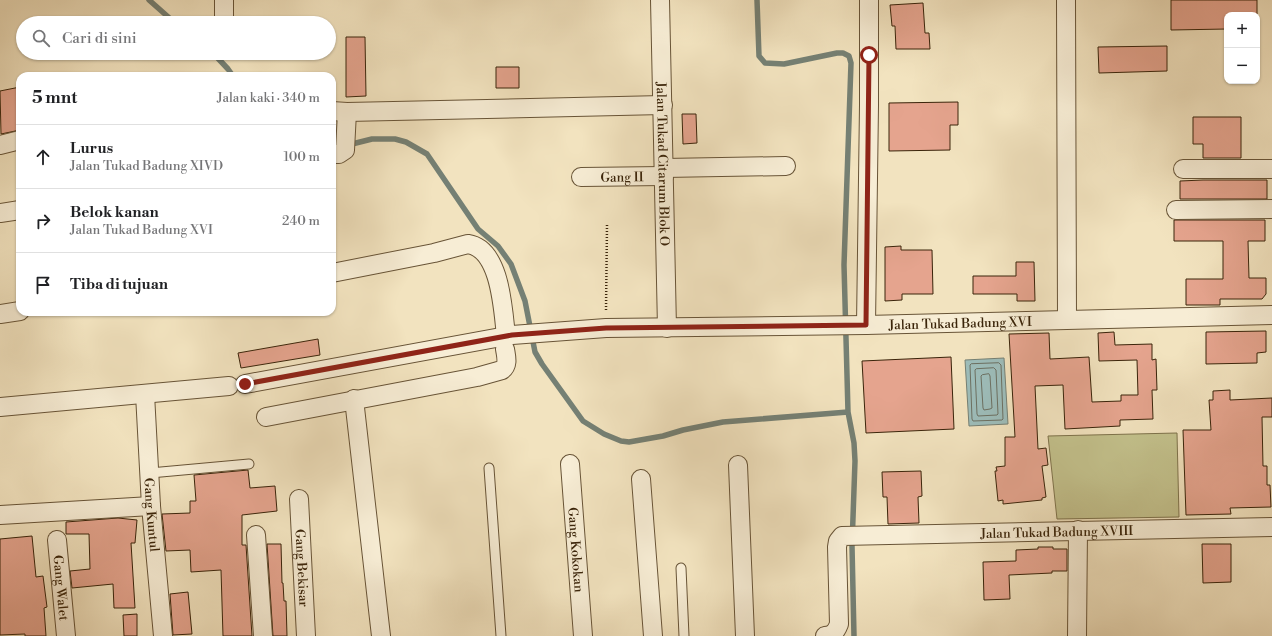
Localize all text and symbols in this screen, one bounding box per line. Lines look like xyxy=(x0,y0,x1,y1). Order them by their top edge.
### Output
map controls xyxy=(1224,12,1260,84)
button: + xyxy=(1224,12,1260,48)
search box xyxy=(16,16,336,60)
icon: search xyxy=(30,27,52,49)
text: Cari di sini xyxy=(62,29,137,48)
route start xyxy=(860,46,878,64)
button: − xyxy=(1224,48,1260,84)
street label: Jalan Tukad Citarum Blok O xyxy=(653,81,672,246)
text: 5 mnt xyxy=(32,87,77,109)
text: Jalan kaki · 340 m xyxy=(217,90,320,106)
text: Lurus xyxy=(70,139,113,158)
icon: ahead xyxy=(32,146,54,168)
text: 100 m xyxy=(284,149,320,165)
text: Jalan Tukad Badung XIVD xyxy=(70,158,223,174)
street label: Gang II xyxy=(600,169,644,186)
text: Belok kanan xyxy=(70,203,159,222)
icon: right xyxy=(32,210,54,232)
text: 240 m xyxy=(282,213,320,229)
text: Jalan Tukad Badung XVI xyxy=(70,222,213,238)
icon: arrive xyxy=(32,274,54,296)
text: Tiba di tujuan xyxy=(70,275,168,294)
street label: Jalan Tukad Badung XVI xyxy=(888,314,1032,333)
route end xyxy=(236,375,254,393)
street label: Gang Kuntul xyxy=(141,477,162,553)
street label: Gang Kokokan xyxy=(564,507,587,593)
street label: Jalan Tukad Badung XVIII xyxy=(979,523,1133,542)
street label: Gang Bekisar xyxy=(292,529,312,608)
street label: Gang Walet xyxy=(49,554,72,622)

